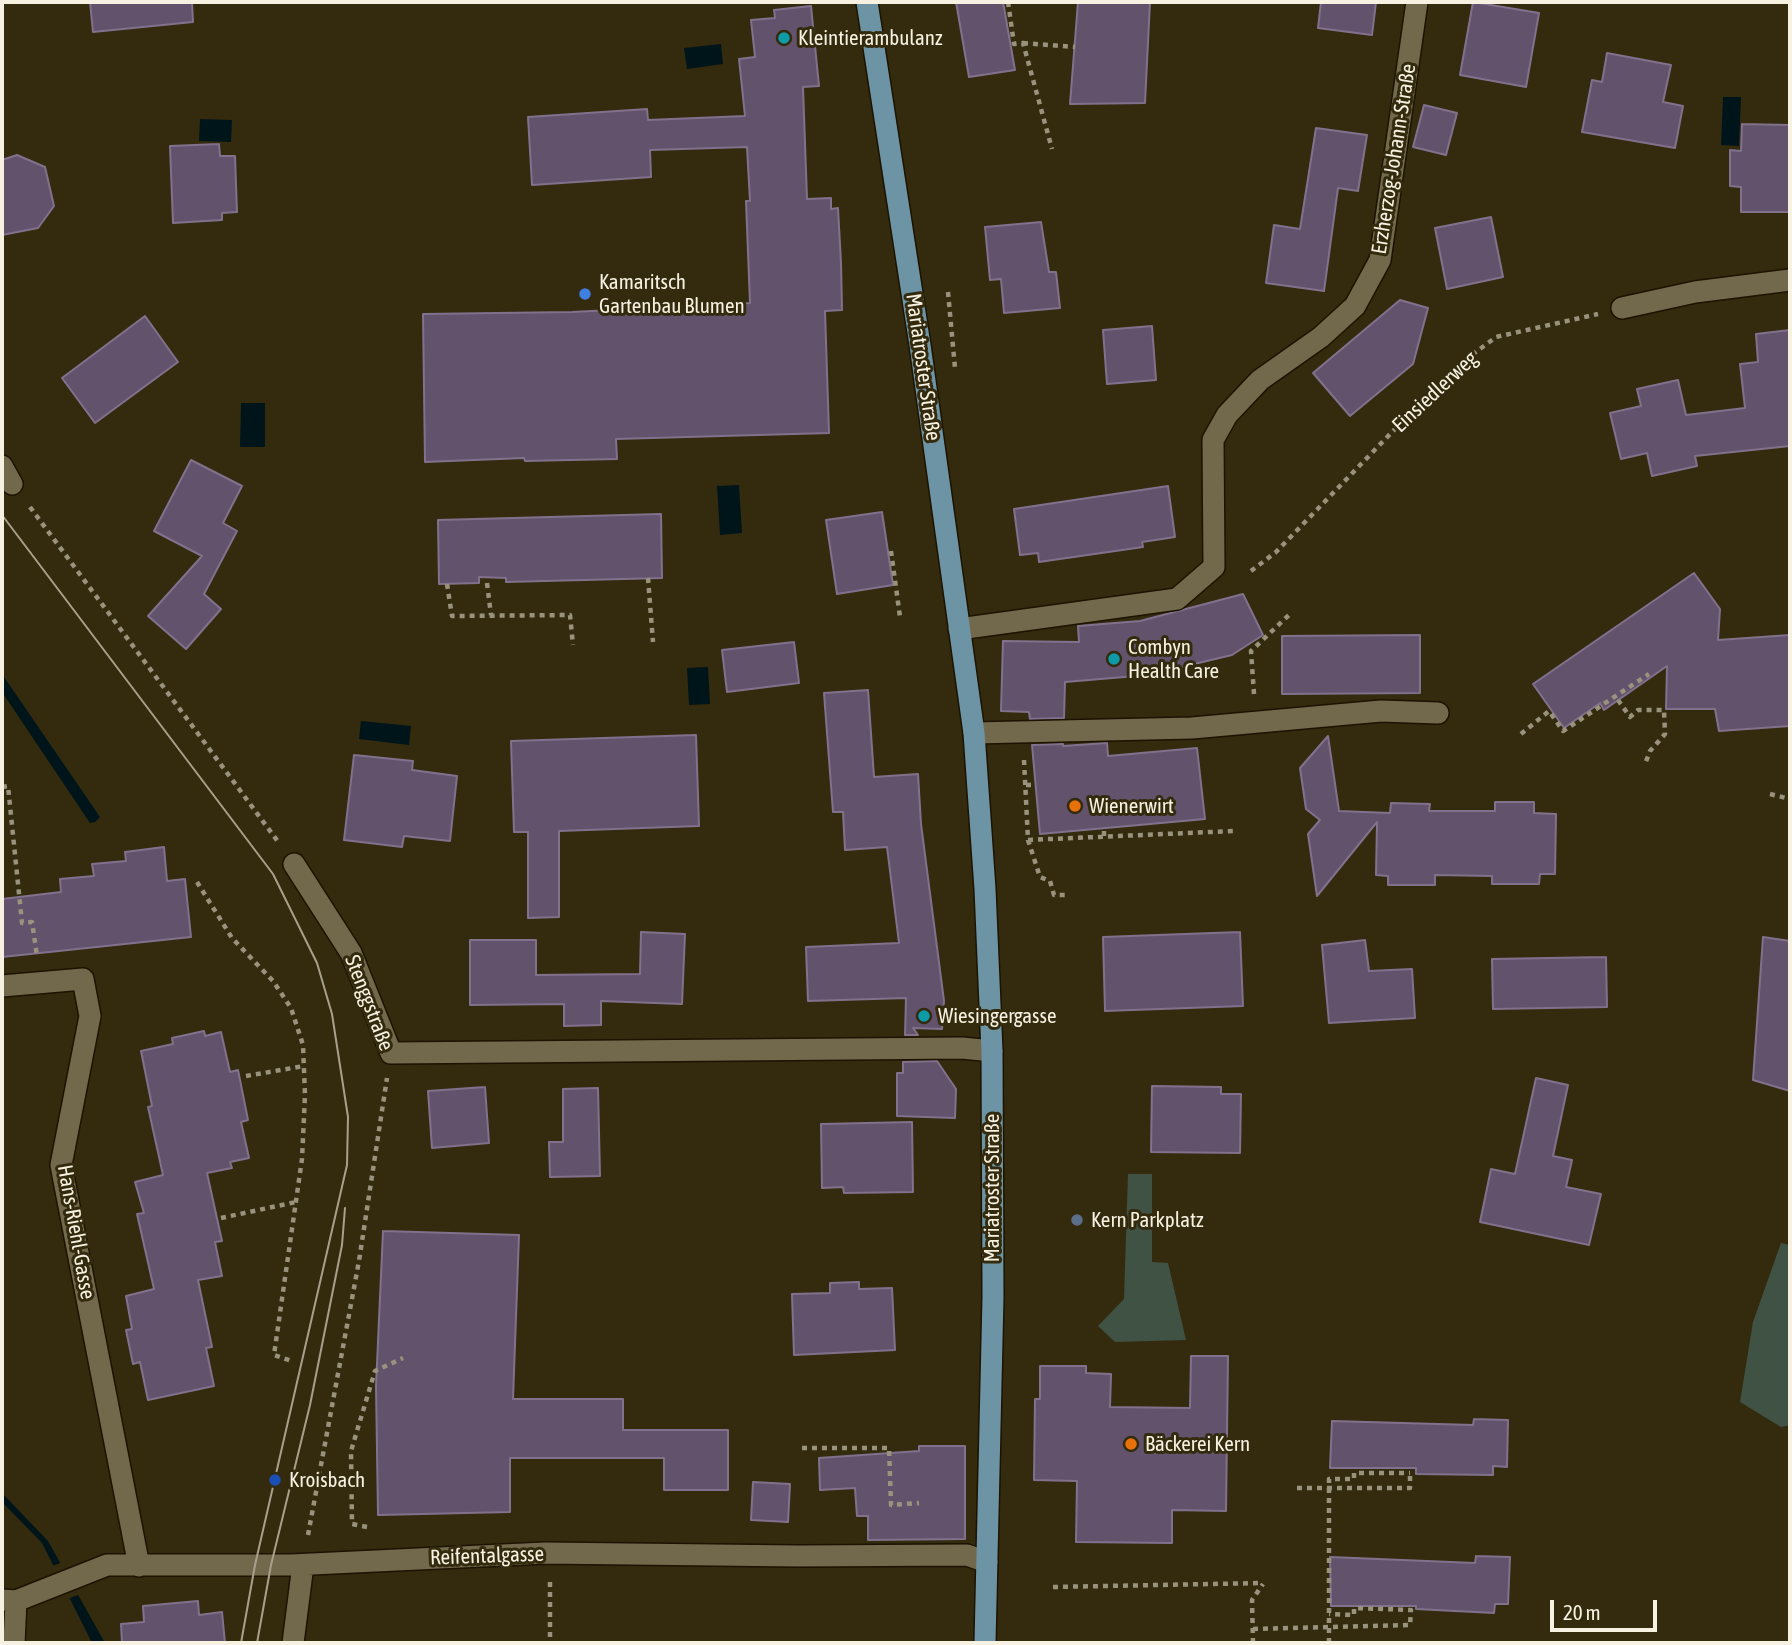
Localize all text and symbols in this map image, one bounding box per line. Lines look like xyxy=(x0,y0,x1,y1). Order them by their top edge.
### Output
place label: Kleintierambulanz xyxy=(798,25,942,51)
marker: Kleintierambulanz xyxy=(776,30,792,46)
street label: Erzherzog-Johann-Straße xyxy=(1367,62,1421,256)
place label: Kamaritsch Gartenbau Blumen xyxy=(599,269,745,319)
marker: Kamaritsch Gartenbau Blumen xyxy=(577,286,593,302)
street label: Mariatroster Straße xyxy=(900,292,946,442)
street label: Einsiedlerweg xyxy=(1387,346,1483,438)
place label: Combyn Health Care xyxy=(1128,634,1219,684)
marker: Combyn Health Care xyxy=(1106,651,1122,667)
place label: Wienerwirt xyxy=(1089,793,1174,819)
marker: Wienerwirt xyxy=(1067,798,1083,814)
street label: Stenggstraße xyxy=(339,952,399,1054)
place label: Wiesingergasse xyxy=(938,1003,1056,1029)
marker: Wiesingergasse xyxy=(916,1008,932,1024)
street label: Mariatroster Straße xyxy=(979,1114,1005,1262)
street label: Hans-Riehl-Gasse xyxy=(52,1163,100,1301)
place label: Kern Parkplatz xyxy=(1091,1207,1204,1233)
marker: Kern Parkplatz xyxy=(1069,1212,1085,1228)
place label: Bäckerei Kern xyxy=(1145,1431,1250,1457)
marker: Bäckerei Kern xyxy=(1123,1436,1139,1452)
place label: Kroisbach xyxy=(289,1467,365,1493)
marker: Kroisbach xyxy=(267,1472,283,1488)
street label: Reifentalgasse xyxy=(430,1541,544,1571)
scale bar xyxy=(1554,1586,1661,1630)
text: 20 m xyxy=(1563,1600,1601,1624)

